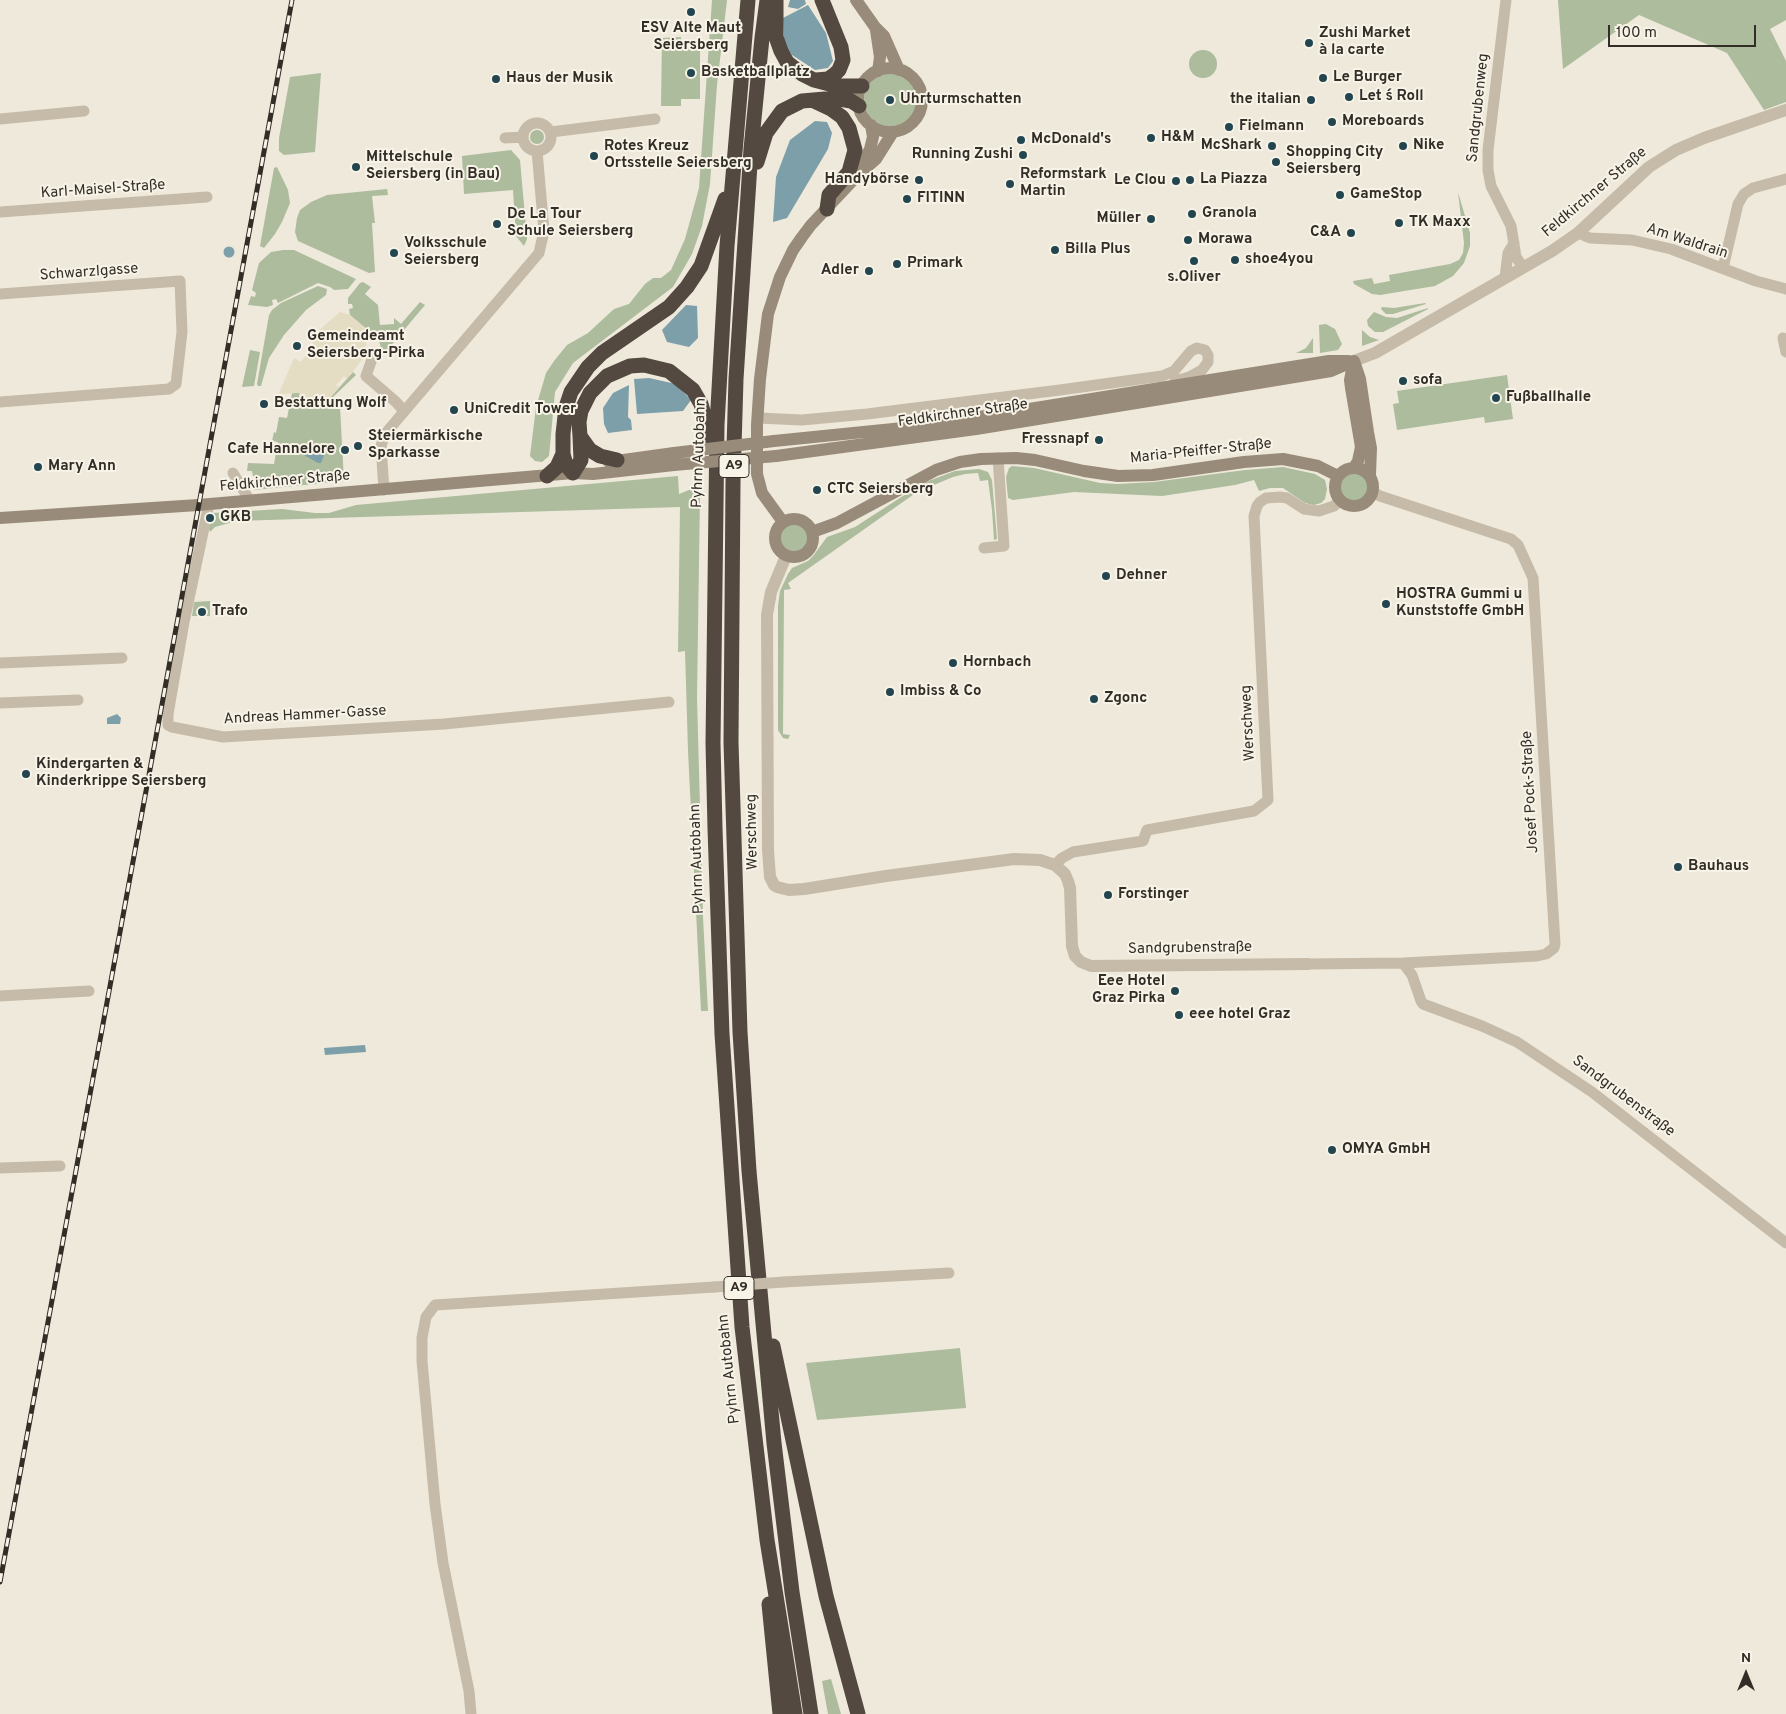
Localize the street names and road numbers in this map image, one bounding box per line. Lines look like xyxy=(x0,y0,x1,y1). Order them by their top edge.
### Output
street label: Sandgrubenweg xyxy=(1464,53,1494,163)
street label: Feldkirchner Straße xyxy=(1539,144,1651,242)
street label: Karl-Maisel-Straße xyxy=(40,177,166,203)
street label: Am Waldrain xyxy=(1644,220,1730,264)
street label: Schwarzlgasse xyxy=(39,261,139,285)
street label: Feldkirchner Straße xyxy=(897,396,1029,432)
street label: Pyhrn Autobahn xyxy=(689,398,711,508)
street label: Maria-Pfeiffer-Straße xyxy=(1129,436,1273,468)
road number: A9 xyxy=(719,454,749,478)
street label: Feldkirchner Straße xyxy=(219,467,351,497)
street label: Werschweg xyxy=(1238,684,1260,762)
street label: Andreas Hammer-Gasse xyxy=(223,703,387,729)
street label: Josef Pock-Straße xyxy=(1519,730,1543,854)
street label: Werschweg xyxy=(743,794,763,870)
street label: Pyhrn Autobahn xyxy=(687,804,709,914)
street label: Sandgrubenstraße xyxy=(1128,939,1252,959)
street label: Sandgrubenstraße xyxy=(1568,1053,1678,1141)
road number: A9 xyxy=(724,1276,754,1300)
street label: Pyhrn Autobahn xyxy=(715,1313,745,1425)

